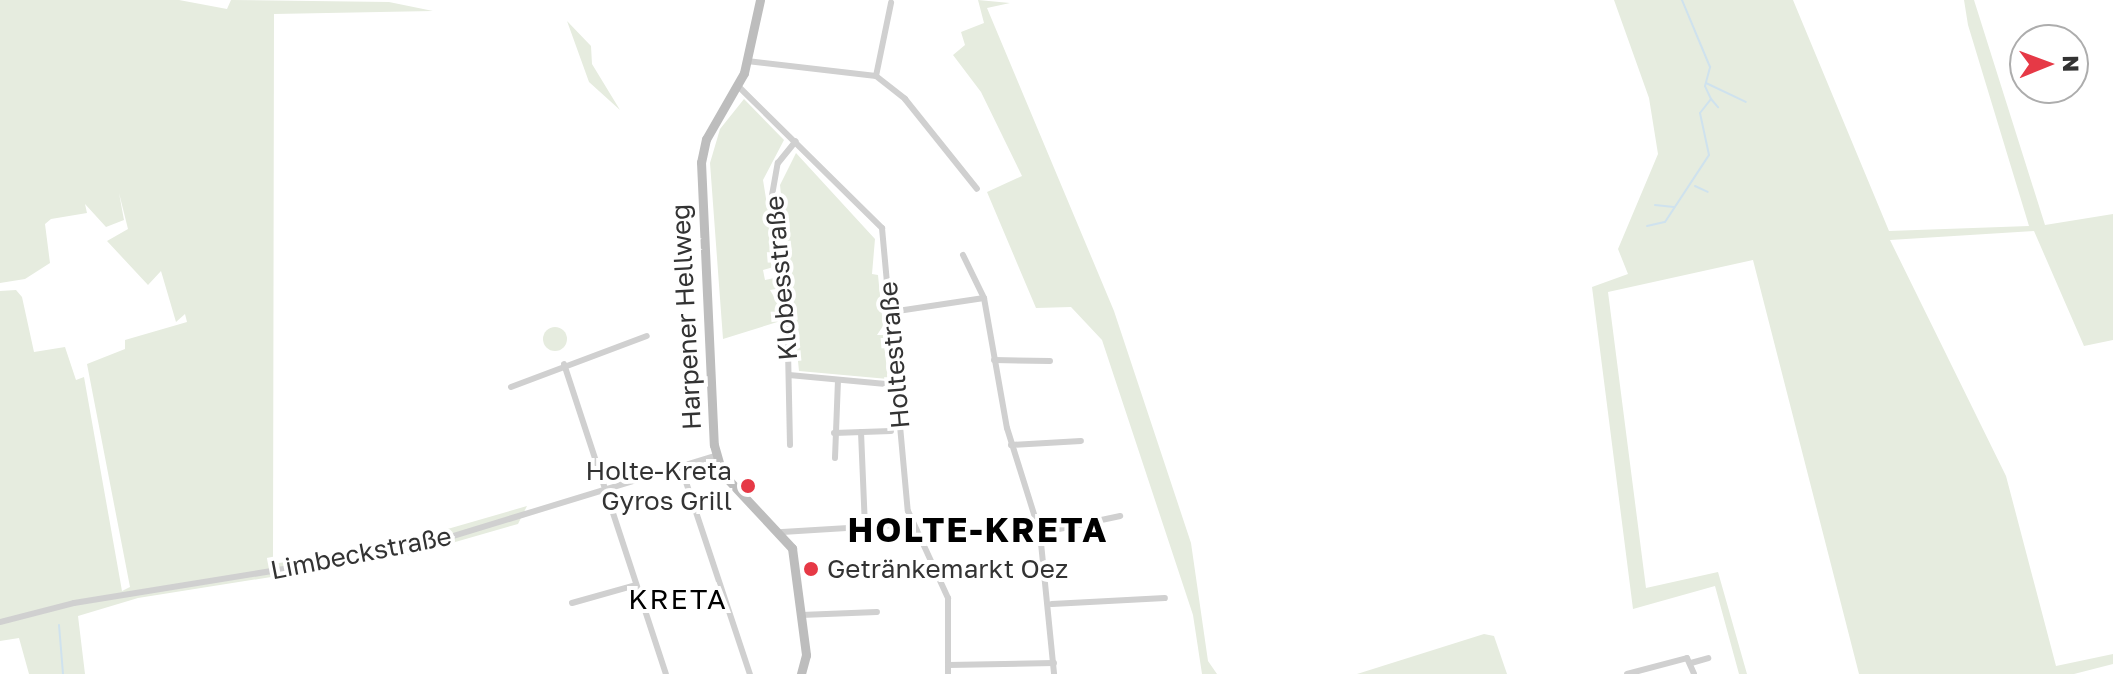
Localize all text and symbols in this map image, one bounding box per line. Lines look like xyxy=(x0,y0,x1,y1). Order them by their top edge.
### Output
north arrow xyxy=(2009,24,2089,104)
text: N xyxy=(2058,55,2085,72)
street label: Klobesstraße xyxy=(758,194,804,362)
street label: Harpener Hellweg xyxy=(664,203,708,431)
street label: Holtestraße xyxy=(872,280,916,430)
place label: Holte-Kreta Gyros Grill xyxy=(585,455,732,516)
marker: Holte-Kreta Gyros Grill xyxy=(739,477,757,495)
district label: HOLTE-KRETA xyxy=(848,510,1108,550)
street label: Limbeckstraße xyxy=(268,520,454,586)
place label: Getränkemarkt Oez xyxy=(827,553,1068,585)
marker: Getränkemarkt Oez xyxy=(802,560,820,578)
district label: KRETA xyxy=(628,582,728,616)

